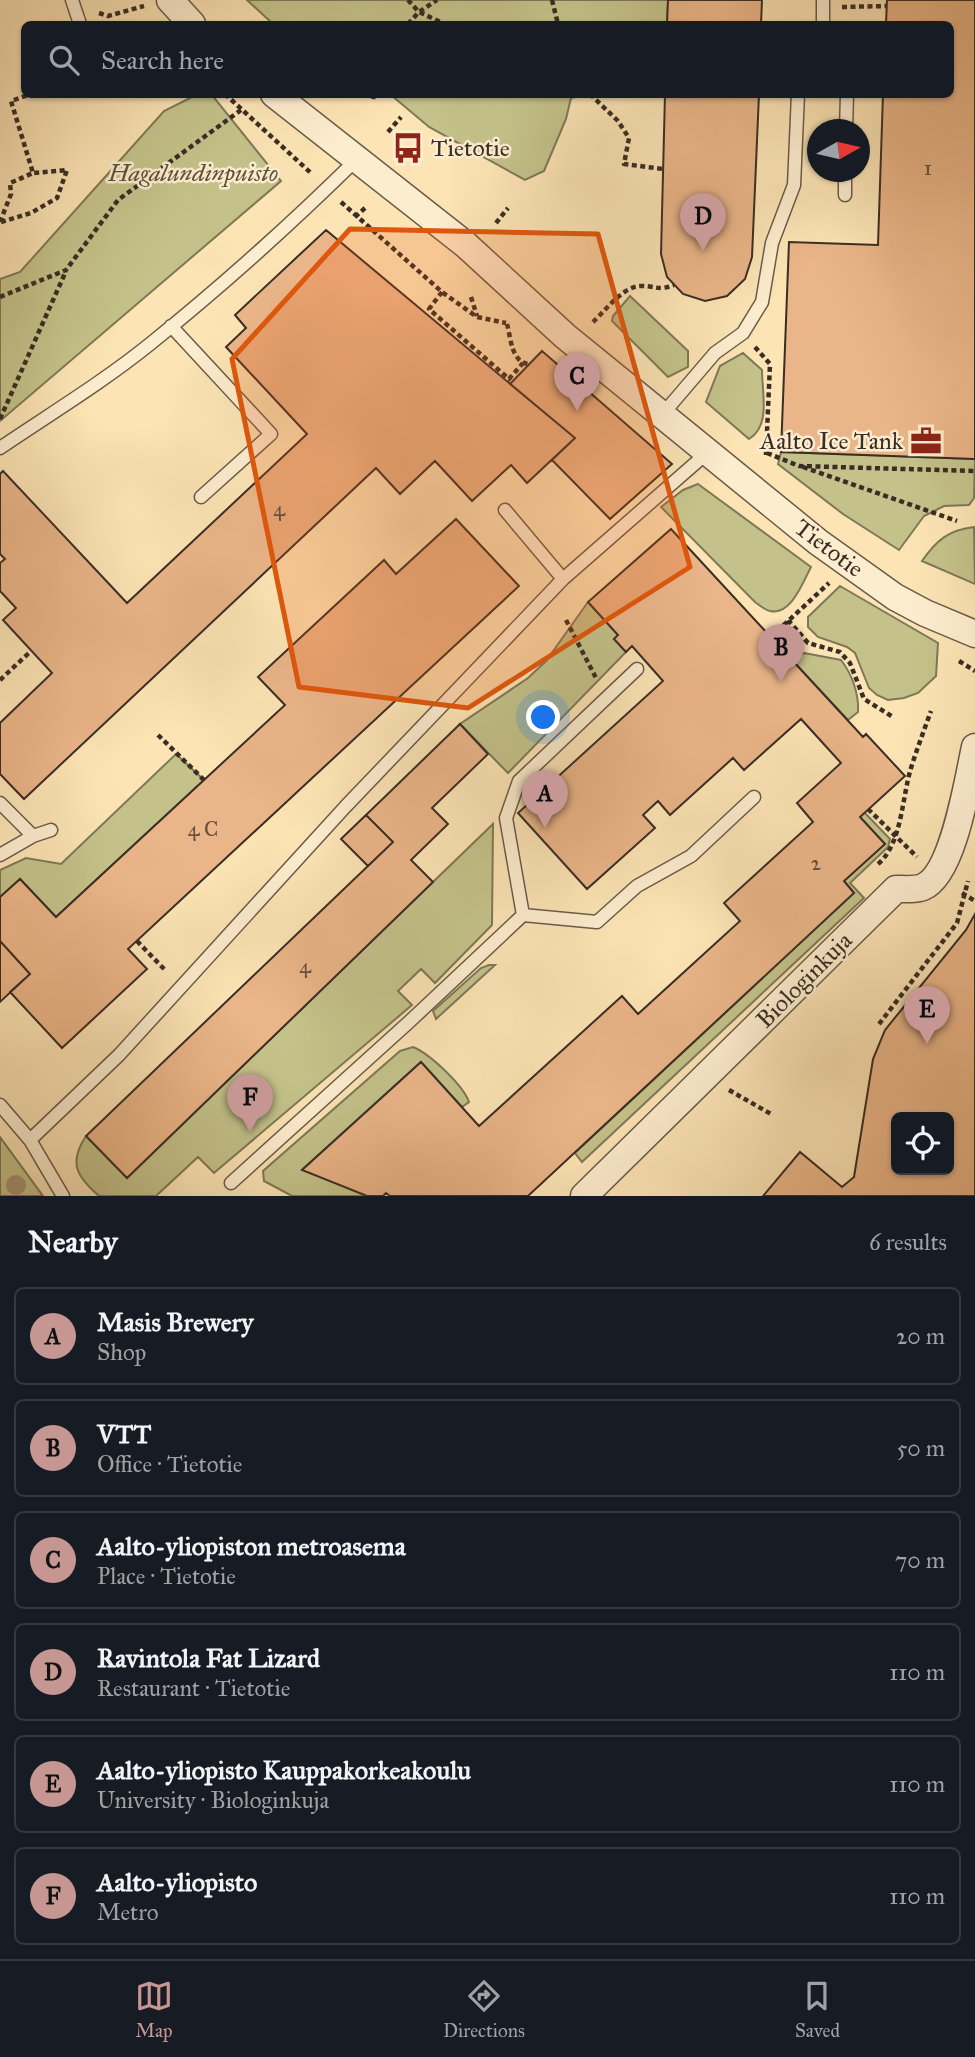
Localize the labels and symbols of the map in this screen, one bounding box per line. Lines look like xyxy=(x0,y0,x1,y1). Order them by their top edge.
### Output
north arrow xyxy=(807,119,870,182)
bus stop icon: Tietotie xyxy=(391,131,425,165)
place label: Tietotie xyxy=(431,133,510,163)
house number: 1 xyxy=(924,155,932,181)
park label: Hagalundinpuisto xyxy=(107,158,278,188)
pin: D xyxy=(680,193,726,251)
pin: C xyxy=(554,353,600,411)
office icon: Aalto Ice Tank xyxy=(909,424,943,458)
place label: Aalto Ice Tank xyxy=(759,426,904,456)
house number: 4 xyxy=(273,496,286,522)
street label: Tietotie xyxy=(789,512,869,584)
pin: B xyxy=(758,624,804,682)
your location xyxy=(526,700,560,734)
pin: A xyxy=(522,770,568,828)
house number: 4 C xyxy=(188,816,218,842)
house number: 2 xyxy=(811,850,822,876)
street label: Biologinkuja xyxy=(750,925,859,1034)
house number: 4 xyxy=(299,953,312,979)
pin: E xyxy=(904,986,950,1044)
pin: F xyxy=(227,1074,273,1132)

